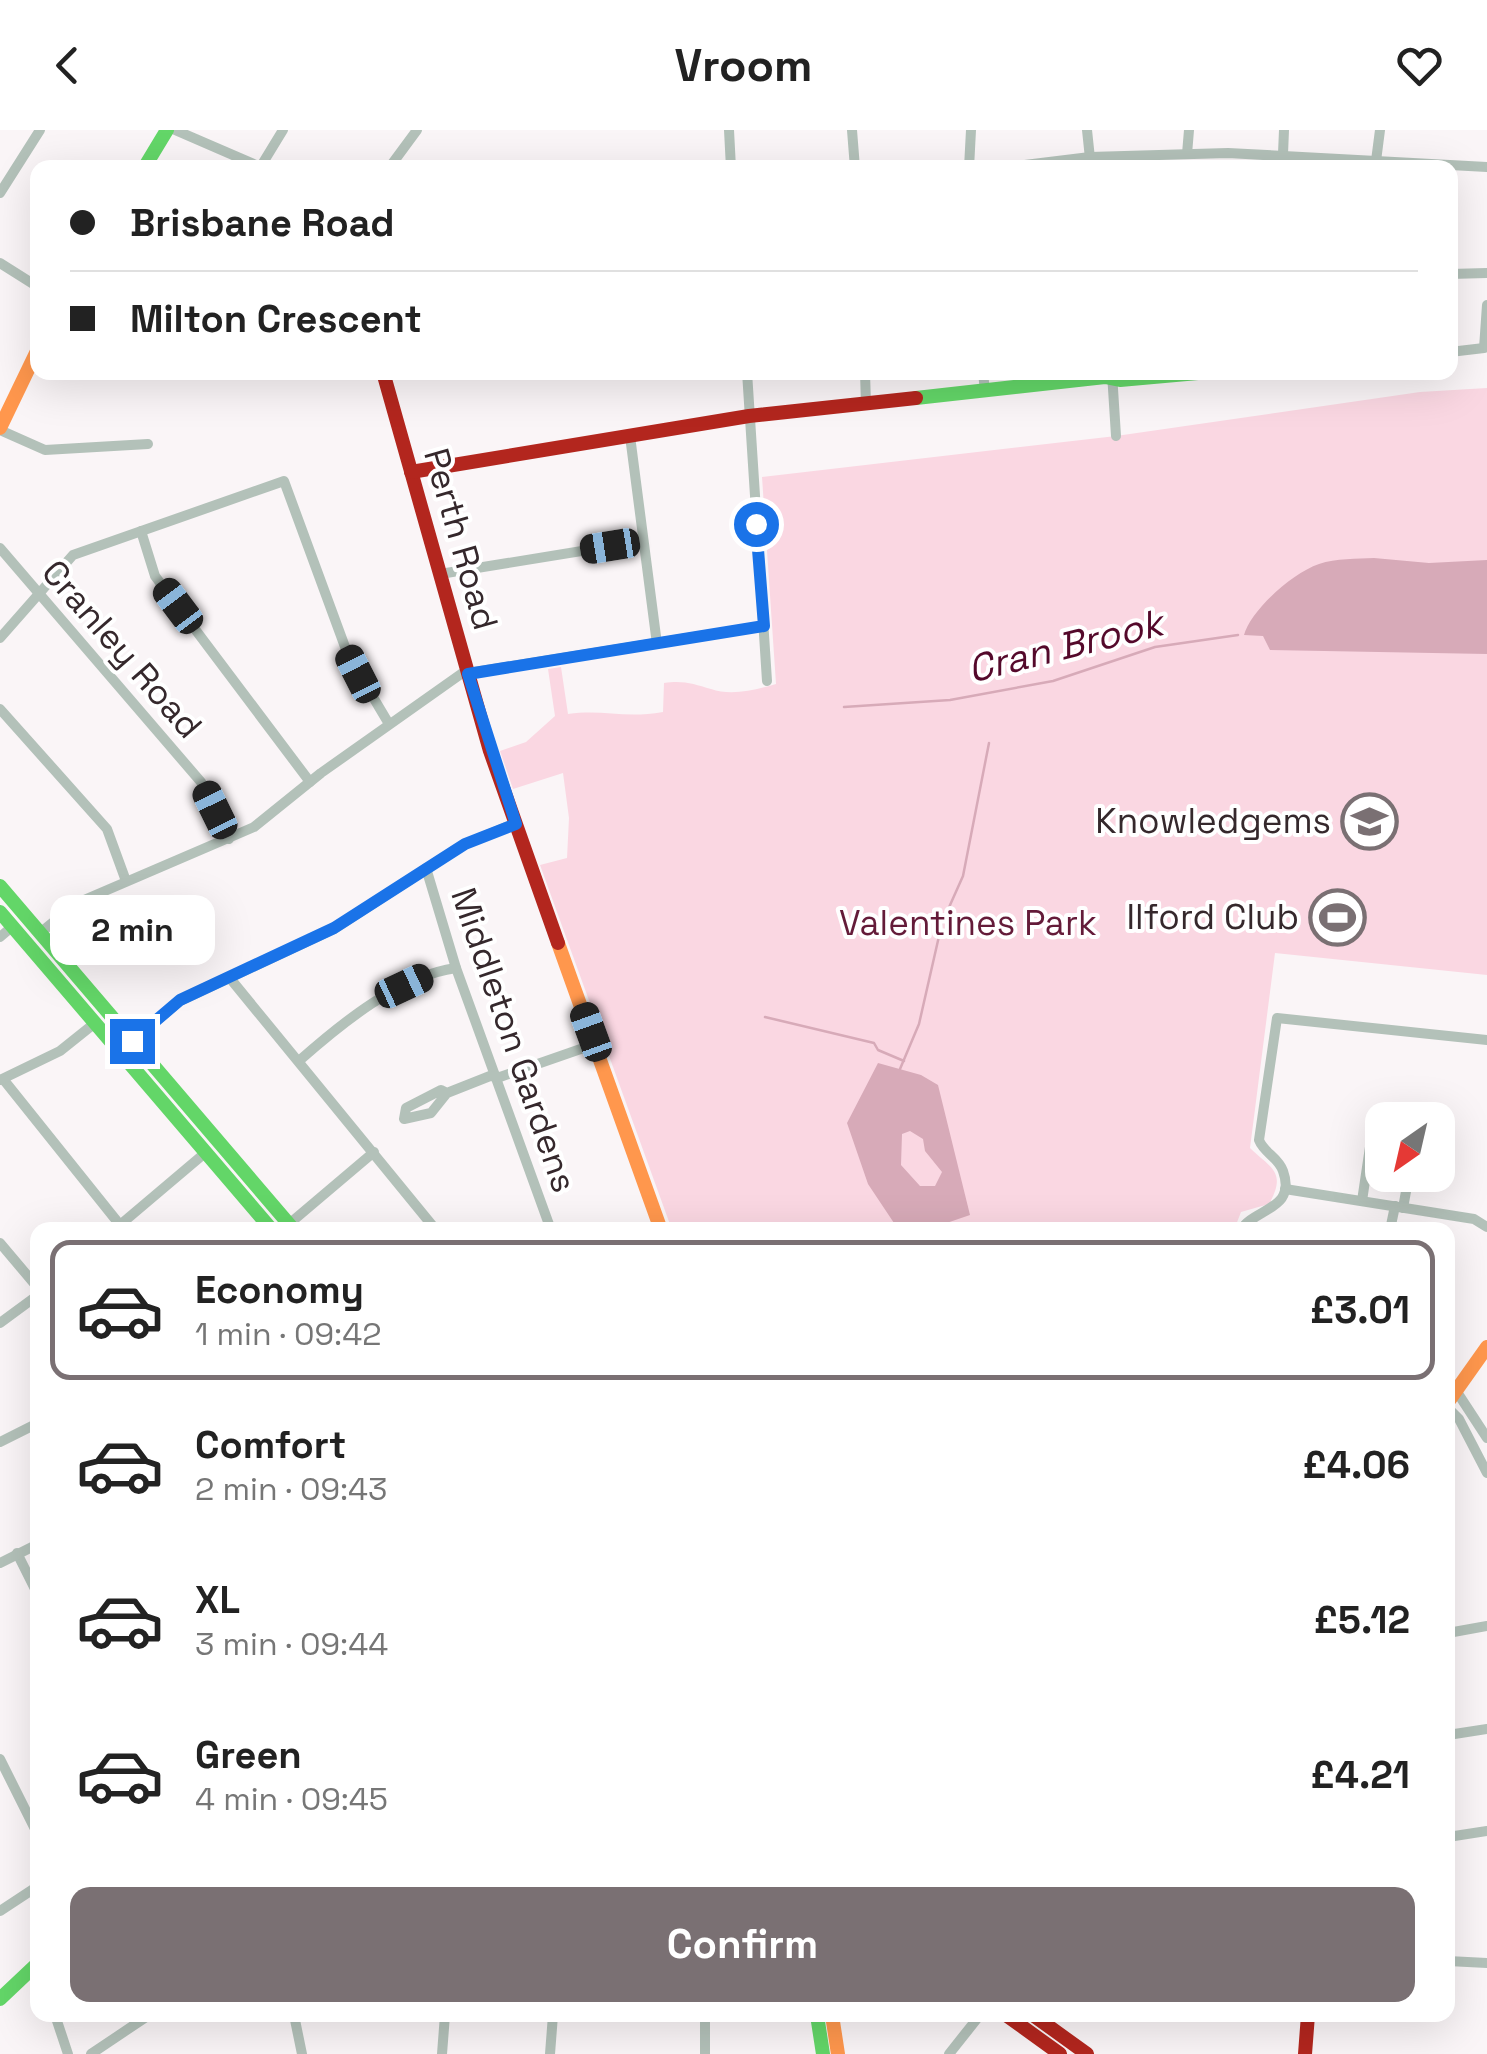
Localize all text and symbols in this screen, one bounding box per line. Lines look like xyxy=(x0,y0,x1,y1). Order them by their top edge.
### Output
text: Vroom xyxy=(675,37,812,94)
icon: back xyxy=(40,38,95,93)
icon: heart xyxy=(1392,38,1447,93)
text: Brisbane Road xyxy=(130,199,395,247)
text: Milton Crescent xyxy=(130,295,422,343)
street label: Perth Road xyxy=(414,443,508,635)
route start xyxy=(734,502,779,547)
car xyxy=(578,526,642,566)
street label: Cranley Road xyxy=(32,551,212,747)
car xyxy=(148,573,208,639)
water label: Cran Brook xyxy=(963,598,1172,693)
car xyxy=(331,640,385,708)
car xyxy=(188,776,242,844)
school or university icon: Knowledgems xyxy=(1340,791,1400,851)
place label: Knowledgems xyxy=(1095,799,1331,843)
street label: Middleton Gardens xyxy=(441,882,587,1198)
sports icon: Ilford Club xyxy=(1308,887,1368,947)
place label: Ilford Club xyxy=(1127,895,1299,939)
callout: 2 min xyxy=(49,896,214,966)
park label: Valentines Park xyxy=(839,901,1097,945)
text: 2 min xyxy=(91,910,174,950)
car xyxy=(370,960,438,1012)
car xyxy=(567,999,615,1065)
route end xyxy=(110,1019,155,1064)
north arrow xyxy=(1365,1102,1455,1192)
map controls xyxy=(1365,1102,1455,1192)
icon: car xyxy=(75,1265,165,1355)
text: Economy xyxy=(195,1266,364,1314)
text: £3.01 xyxy=(1310,1286,1410,1334)
text: 1 min · 09:42 xyxy=(195,1314,382,1354)
icon: car xyxy=(75,1420,165,1510)
text: Comfort xyxy=(195,1421,346,1469)
text: £4.06 xyxy=(1303,1441,1410,1489)
text: 2 min · 09:43 xyxy=(195,1469,387,1509)
icon: car xyxy=(75,1575,165,1665)
text: XL xyxy=(195,1576,240,1624)
text: £5.12 xyxy=(1314,1596,1410,1644)
text: 3 min · 09:44 xyxy=(195,1624,388,1664)
icon: car xyxy=(75,1730,165,1820)
text: Green xyxy=(195,1731,302,1779)
text: £4.21 xyxy=(1311,1751,1410,1799)
text: 4 min · 09:45 xyxy=(195,1779,388,1819)
button: Confirm xyxy=(70,1887,1415,2002)

